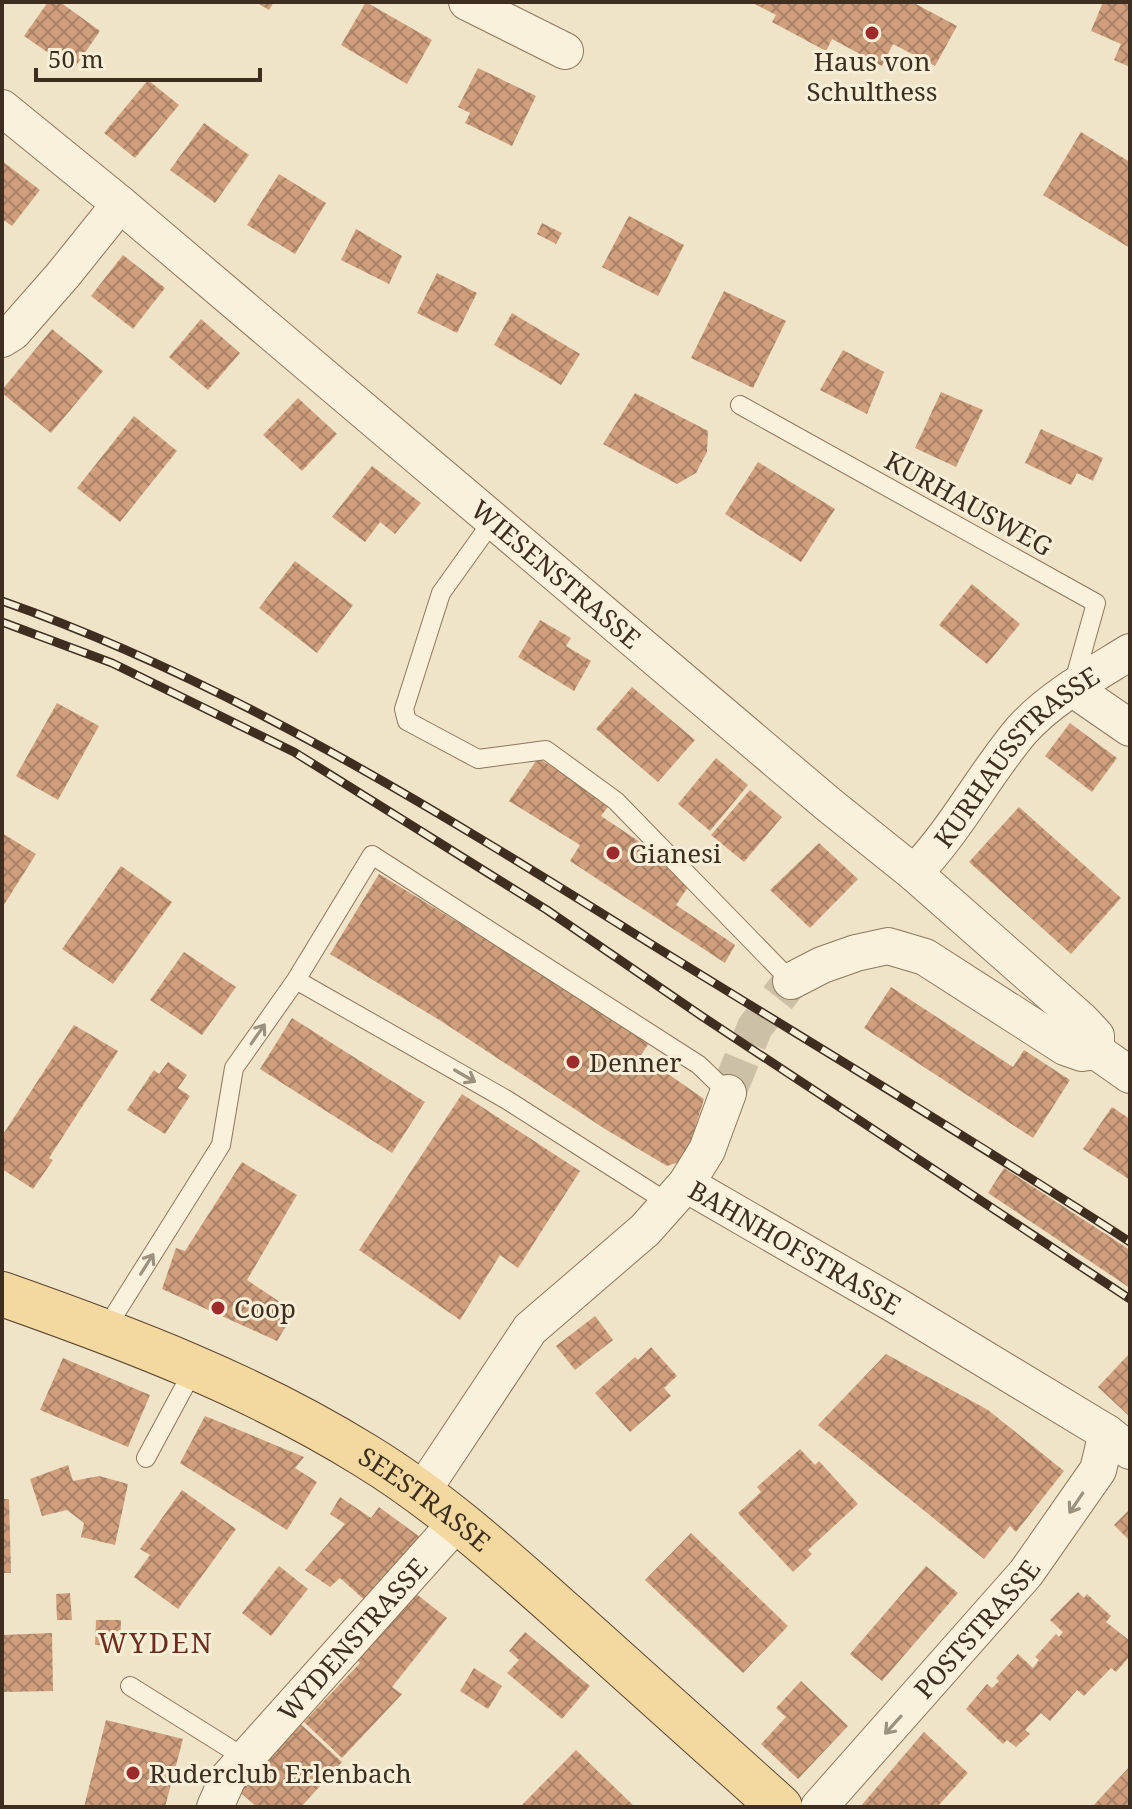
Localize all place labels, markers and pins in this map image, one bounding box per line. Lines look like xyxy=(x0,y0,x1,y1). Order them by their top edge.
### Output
marker: Haus von Schulthess xyxy=(863,24,881,42)
place label: Haus von Schulthess xyxy=(806,43,938,109)
place label: Gianesi xyxy=(629,835,721,871)
marker: Gianesi xyxy=(604,844,622,862)
place label: Denner xyxy=(589,1044,682,1080)
marker: Denner xyxy=(564,1053,582,1071)
place label: Coop xyxy=(234,1290,296,1326)
marker: Coop xyxy=(209,1299,227,1317)
place label: Ruderclub Erlenbach xyxy=(149,1755,412,1791)
marker: Ruderclub Erlenbach xyxy=(124,1764,142,1782)

